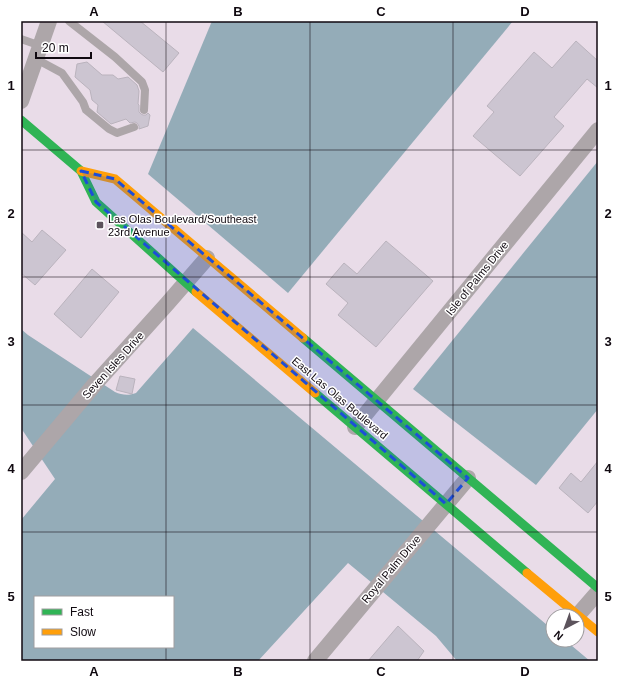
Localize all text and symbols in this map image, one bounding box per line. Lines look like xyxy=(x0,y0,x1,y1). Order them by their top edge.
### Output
text: A xyxy=(89,4,99,19)
text: B xyxy=(233,4,243,19)
text: C xyxy=(376,4,386,19)
text: D xyxy=(520,4,530,19)
scale bar xyxy=(36,34,91,60)
text: 20 m xyxy=(42,41,69,55)
text: 1 xyxy=(7,78,15,93)
text: 1 xyxy=(604,78,612,93)
text: 2 xyxy=(7,206,15,221)
text: 2 xyxy=(604,206,612,221)
place label: Las Olas Boulevard/Southeast 23rd Avenue xyxy=(108,213,257,238)
marker: Las Olas Boulevard/Southeast 23rd Avenue xyxy=(95,220,105,230)
street label: Isle of Palms Drive xyxy=(443,239,511,317)
street label: Seven Isles Drive xyxy=(80,329,146,401)
text: 3 xyxy=(7,334,15,349)
text: 3 xyxy=(604,334,612,349)
street label: East Las Olas Boulevard xyxy=(290,354,390,442)
text: 4 xyxy=(7,461,15,476)
text: 4 xyxy=(604,461,612,476)
street label: Royal Palm Drive xyxy=(359,533,423,605)
text: 5 xyxy=(7,589,15,604)
text: 5 xyxy=(604,589,612,604)
legend xyxy=(34,596,174,648)
text: Fast xyxy=(70,605,94,619)
north arrow xyxy=(545,608,585,648)
text: Slow xyxy=(70,625,96,639)
text: N xyxy=(551,628,565,643)
text: A xyxy=(89,664,99,679)
text: B xyxy=(233,664,243,679)
text: C xyxy=(376,664,386,679)
text: D xyxy=(520,664,530,679)

